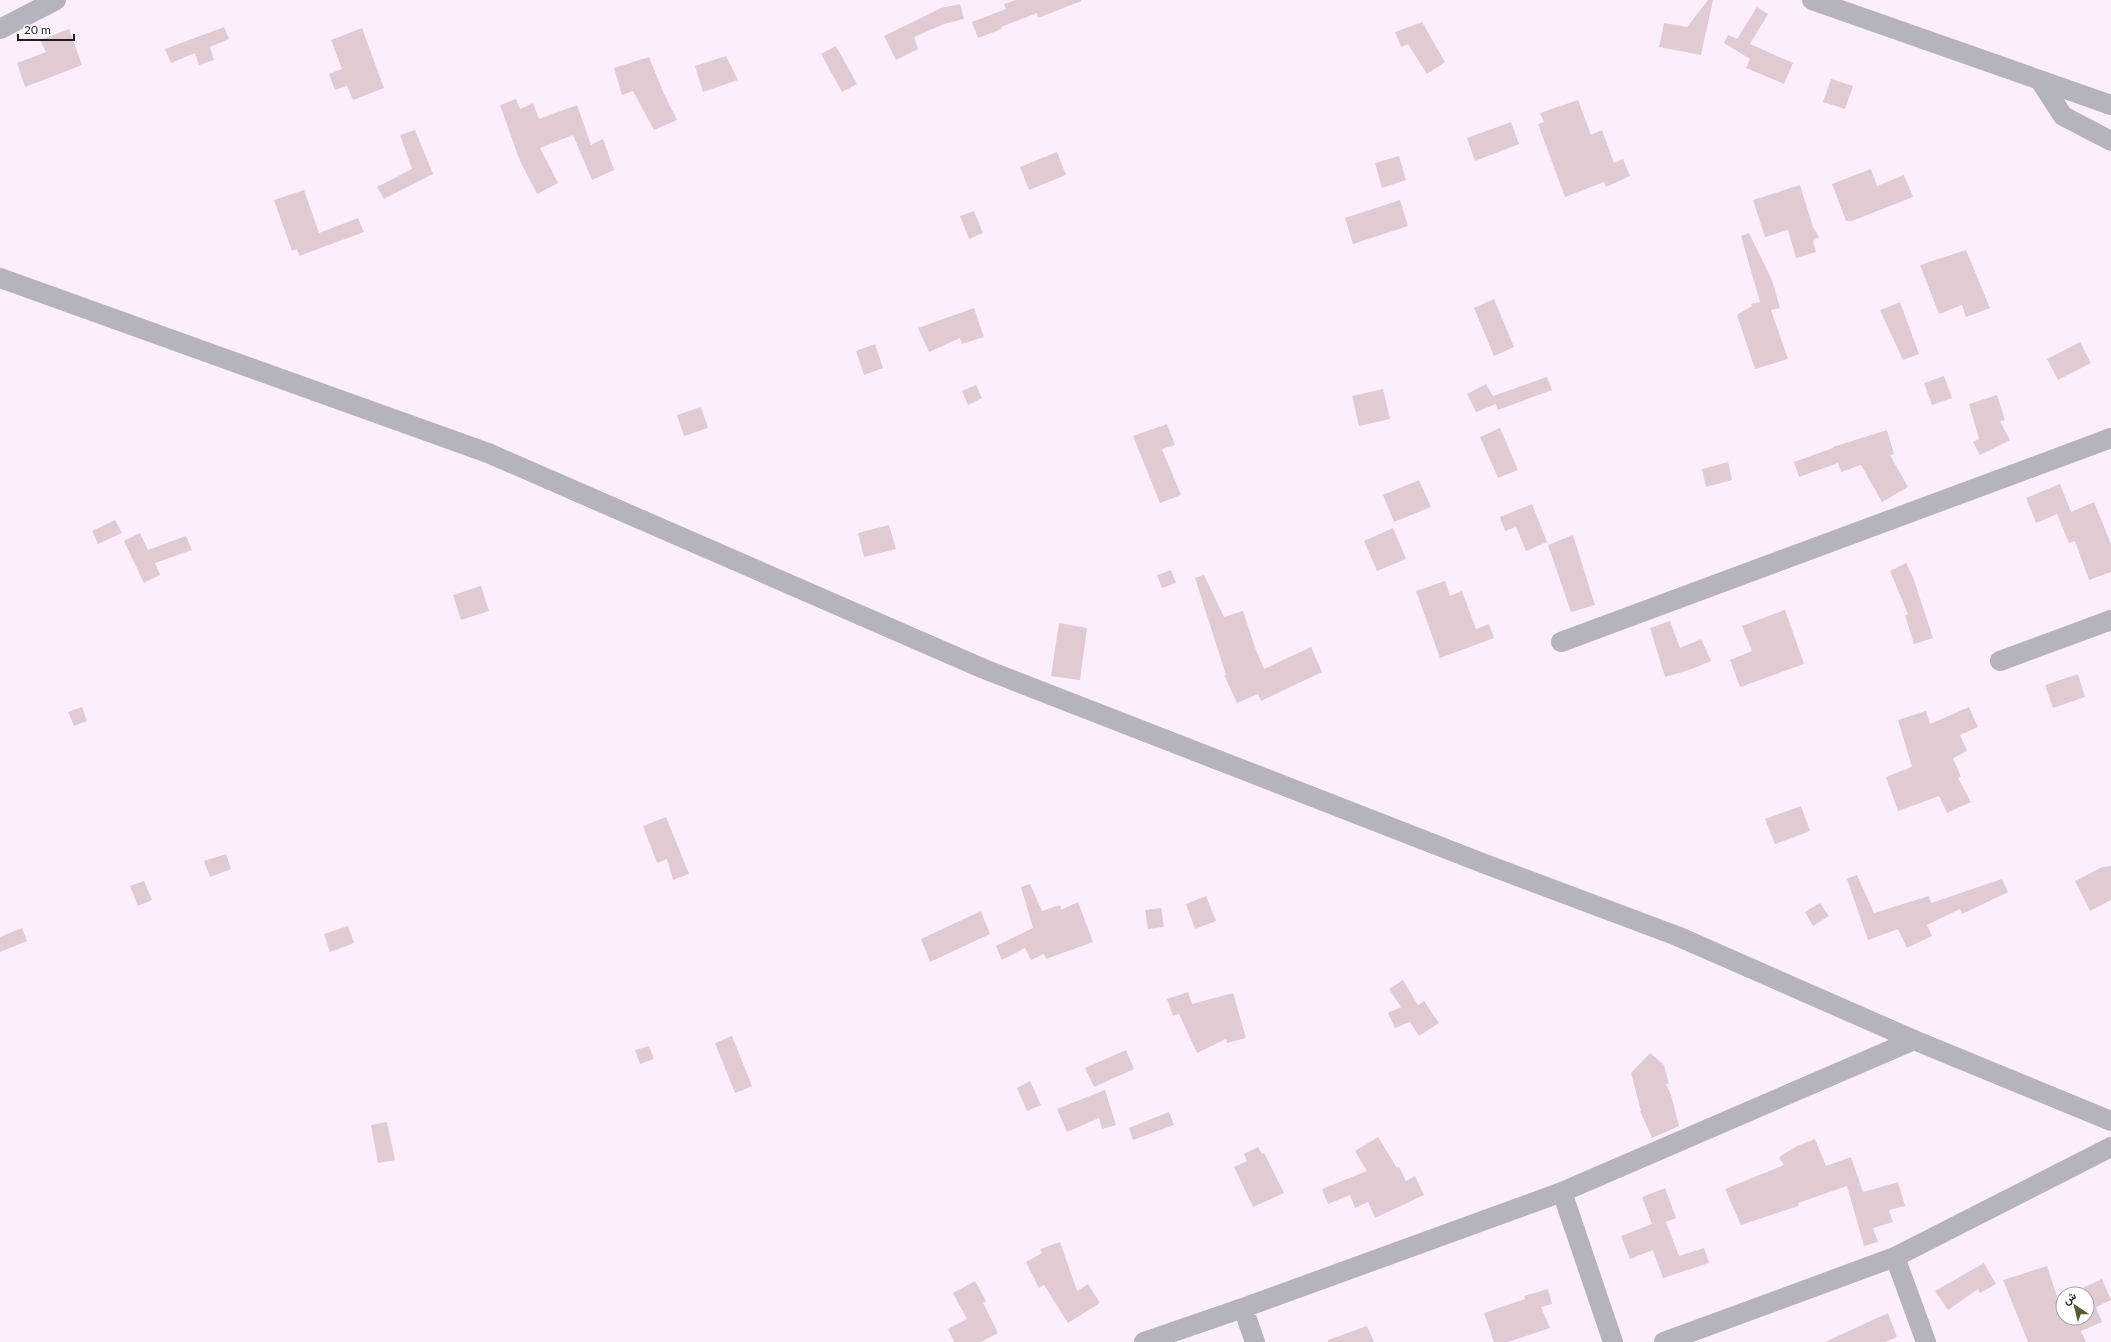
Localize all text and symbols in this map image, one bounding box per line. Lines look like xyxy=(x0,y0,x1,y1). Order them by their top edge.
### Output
scale bar xyxy=(18,16,74,42)
text: 20 m xyxy=(24,22,51,37)
north arrow xyxy=(2055,1286,2095,1326)
text: ش xyxy=(2060,1288,2079,1307)

